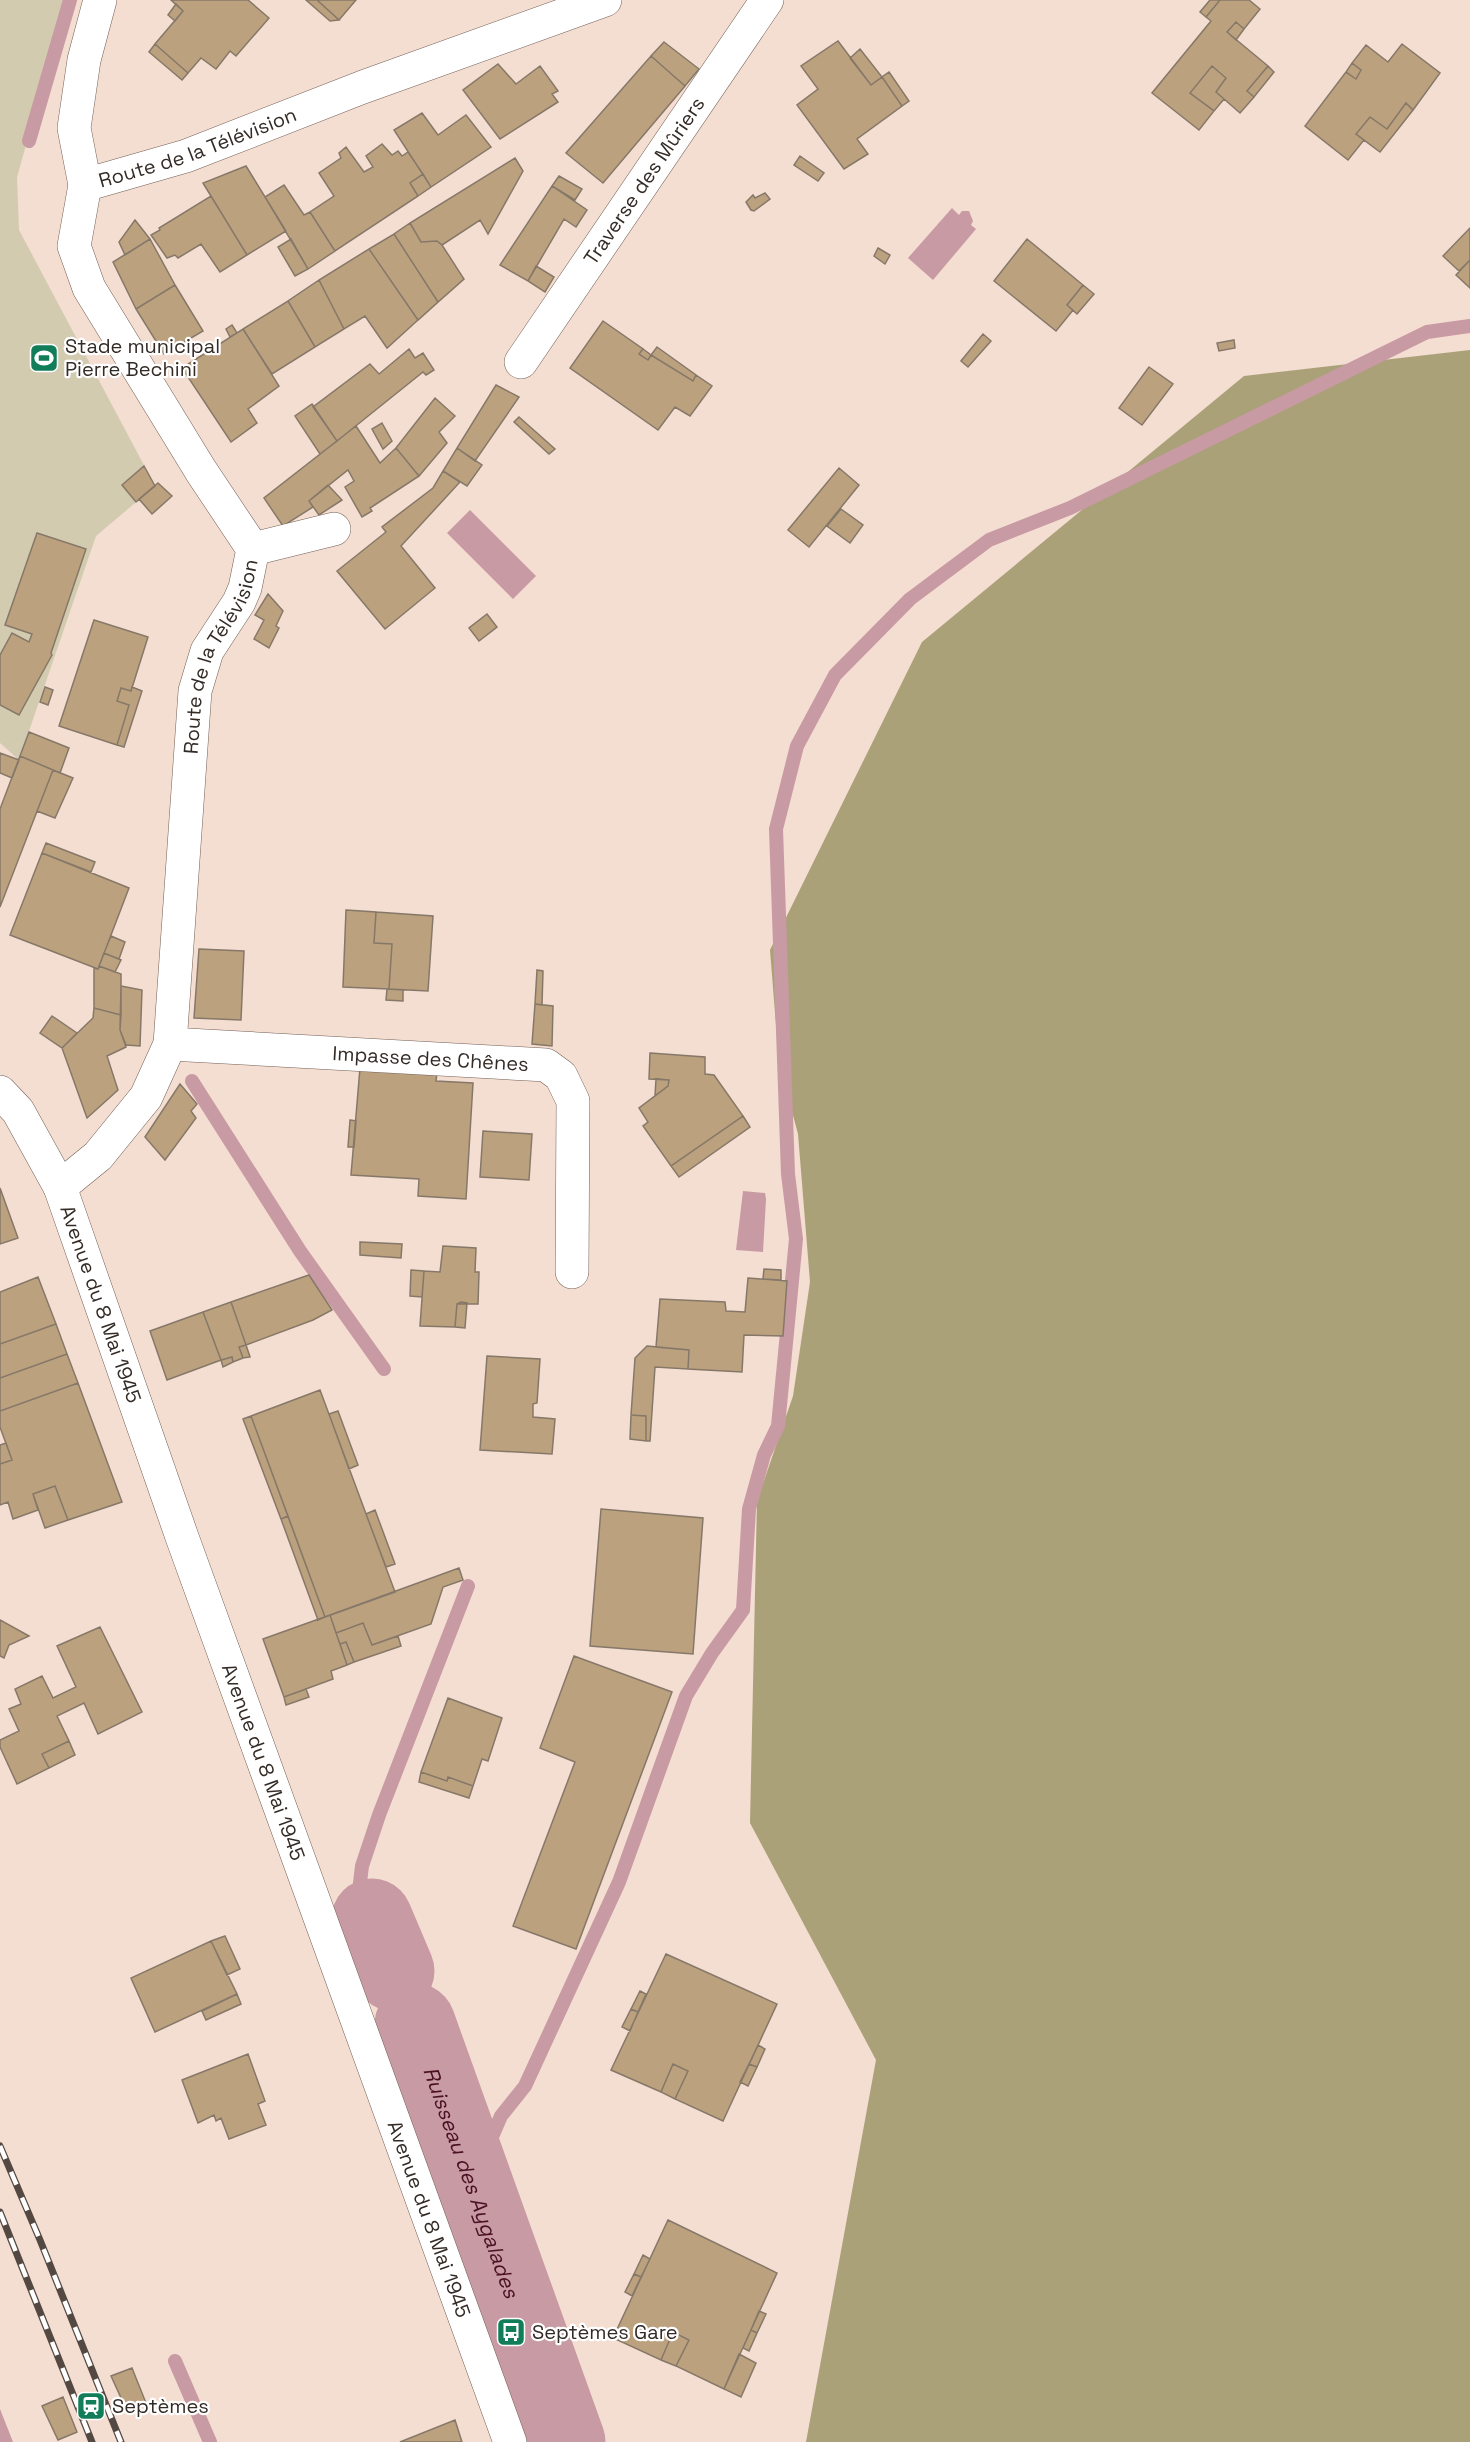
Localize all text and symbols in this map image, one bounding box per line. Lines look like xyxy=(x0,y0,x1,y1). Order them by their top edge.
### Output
street label: Traverse des Mûriers xyxy=(578,92,710,270)
street label: Route de la Télévision xyxy=(96,101,300,193)
place label: Stade municipal Pierre Bechini xyxy=(65,333,220,382)
sports icon: Stade municipal Pierre Bechini xyxy=(28,342,60,374)
street label: Route de la Télévision xyxy=(178,557,264,755)
street label: Impasse des Chênes xyxy=(332,1040,529,1077)
street label: Avenue du 8 Mai 1945 xyxy=(54,1202,147,1406)
street label: Avenue du 8 Mai 1945 xyxy=(216,1660,311,1864)
water label: Ruisseau des Aygalades xyxy=(418,2063,526,2302)
street label: Avenue du 8 Mai 1945 xyxy=(382,2117,477,2321)
bus stop icon: Septèmes Gare xyxy=(495,2316,527,2348)
place label: Septèmes Gare xyxy=(532,2319,678,2345)
station icon: Septèmes xyxy=(75,2390,107,2422)
place label: Septèmes xyxy=(112,2393,209,2419)

